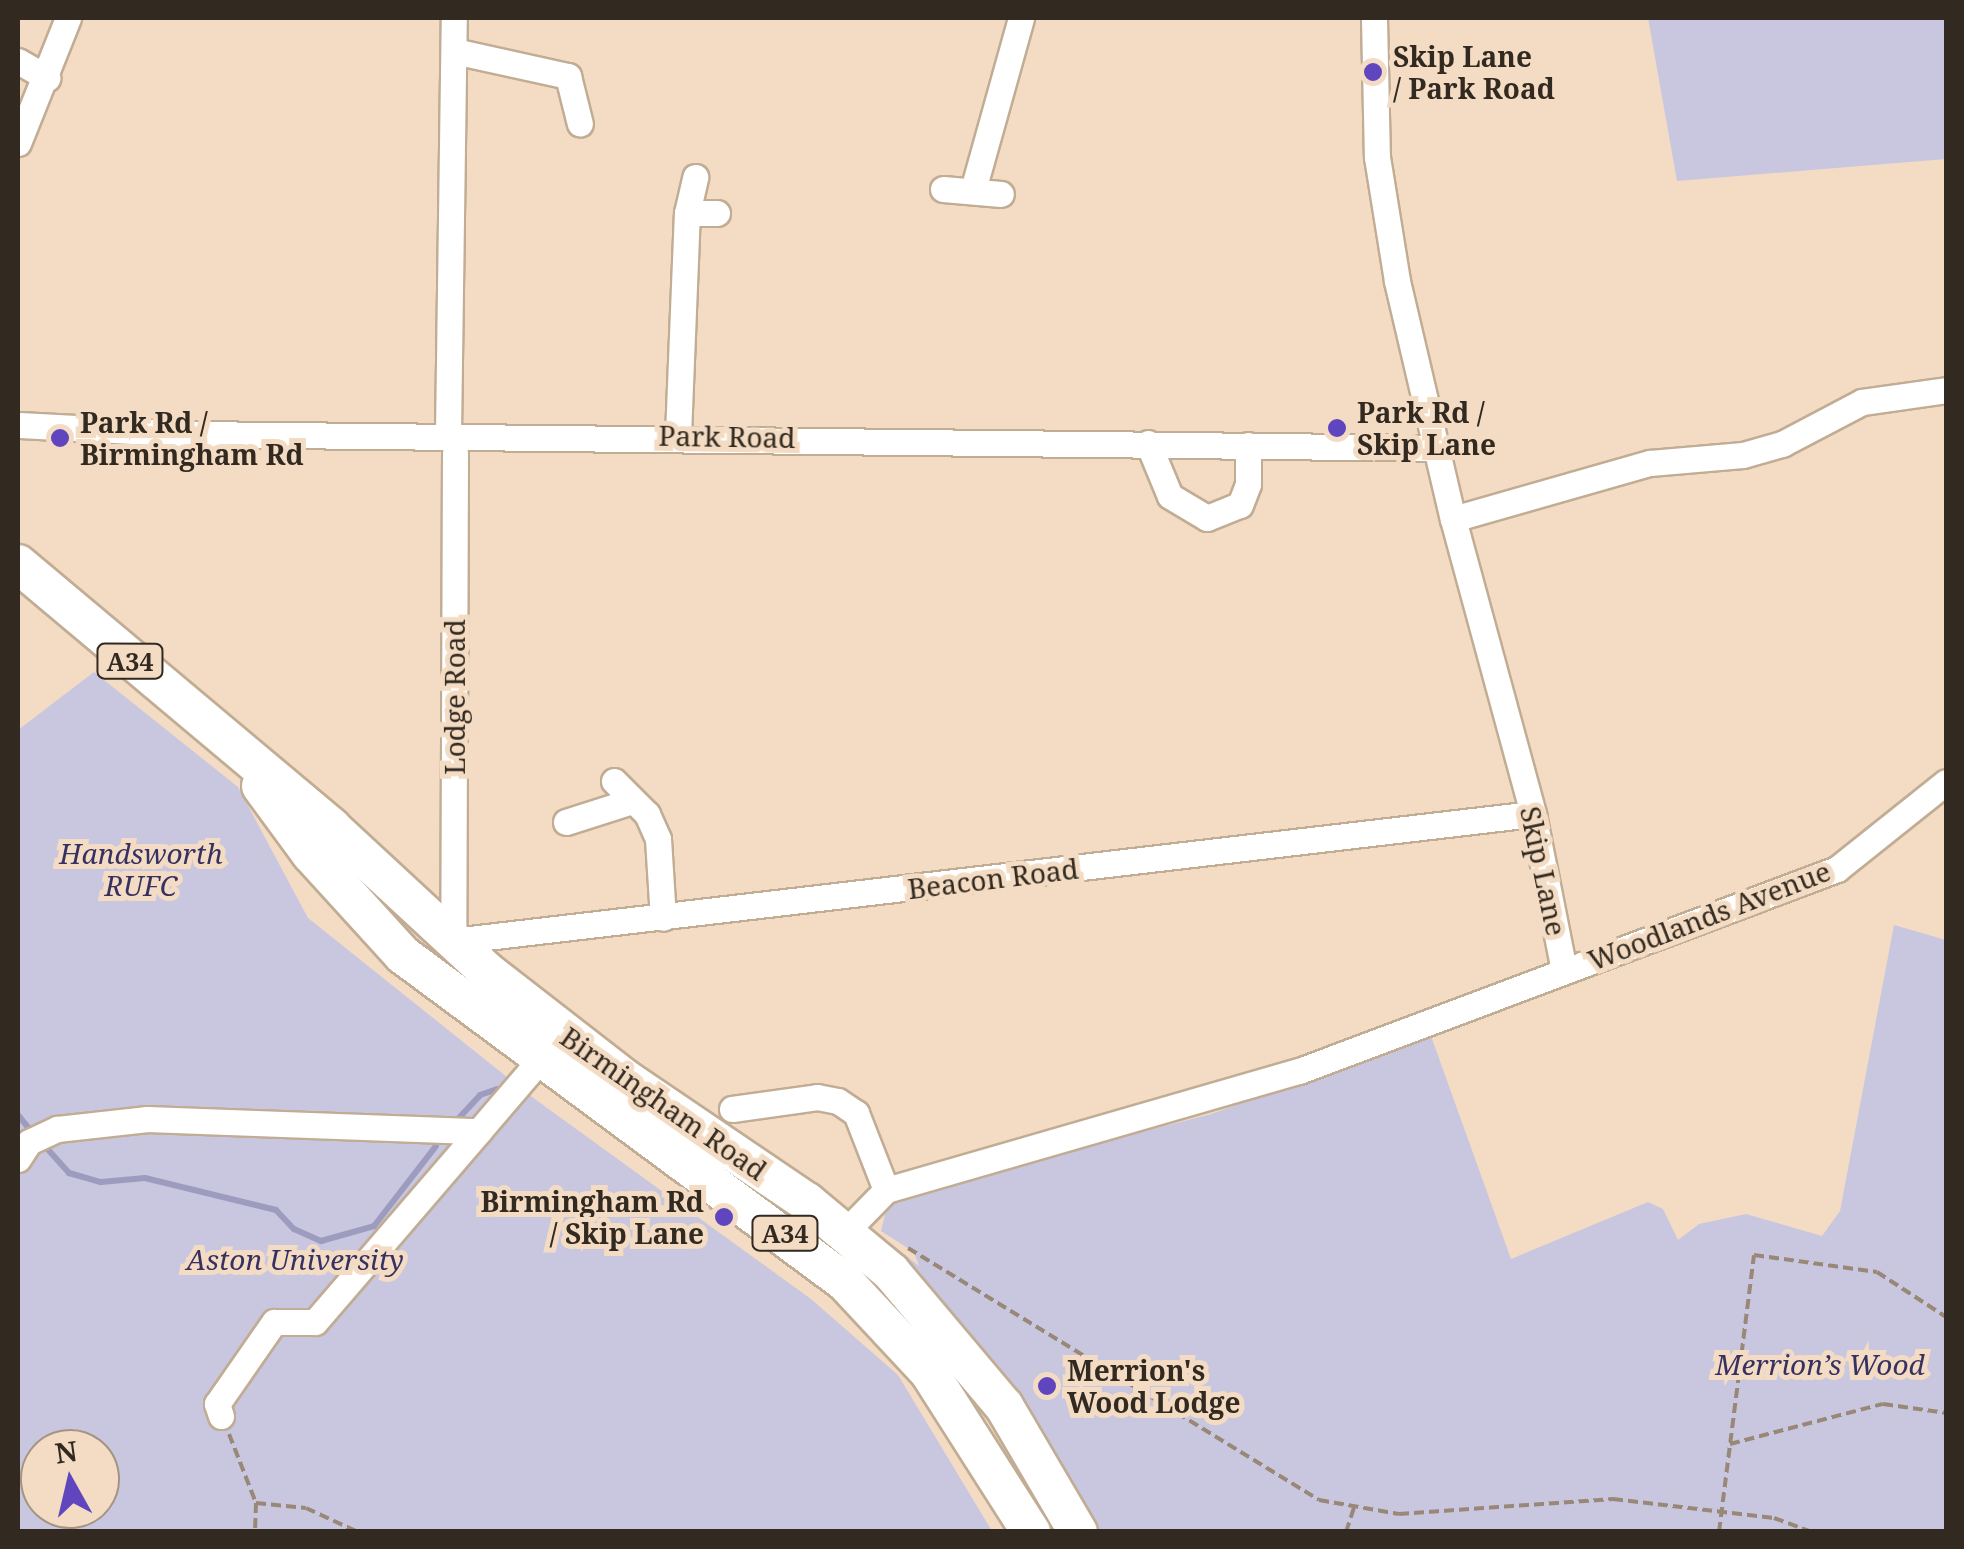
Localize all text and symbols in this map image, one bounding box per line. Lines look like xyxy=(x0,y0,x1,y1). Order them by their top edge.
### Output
place label: Skip Lane / Park Road xyxy=(1393,39,1555,105)
marker: Skip Lane / Park Road xyxy=(1362,61,1384,83)
place label: Park Rd / Skip Lane xyxy=(1357,395,1496,461)
place label: Park Rd / Birmingham Rd xyxy=(80,405,304,471)
marker: Park Rd / Skip Lane xyxy=(1326,417,1348,439)
street label: Park Road xyxy=(658,418,796,454)
marker: Park Rd / Birmingham Rd xyxy=(49,427,71,449)
street label: Lodge Road xyxy=(437,619,471,775)
road number: A34 xyxy=(95,641,165,681)
street label: Skip Lane xyxy=(1514,803,1574,939)
park label: Handsworth RUFC xyxy=(59,836,223,902)
street label: Beacon Road xyxy=(906,851,1080,905)
street label: Woodlands Avenue xyxy=(1583,853,1835,977)
street label: Birmingham Road xyxy=(555,1019,773,1187)
place label: Birmingham Rd / Skip Lane xyxy=(480,1184,704,1250)
marker: Birmingham Rd / Skip Lane xyxy=(713,1206,735,1228)
road number: A34 xyxy=(750,1213,820,1253)
park label: Aston University xyxy=(186,1242,404,1276)
park label: Merrion’s Wood xyxy=(1715,1347,1925,1381)
place label: Merrion's Wood Lodge xyxy=(1067,1353,1240,1419)
marker: Merrion's Wood Lodge xyxy=(1036,1375,1058,1397)
north arrow xyxy=(20,1429,120,1529)
text: N xyxy=(53,1431,80,1472)

